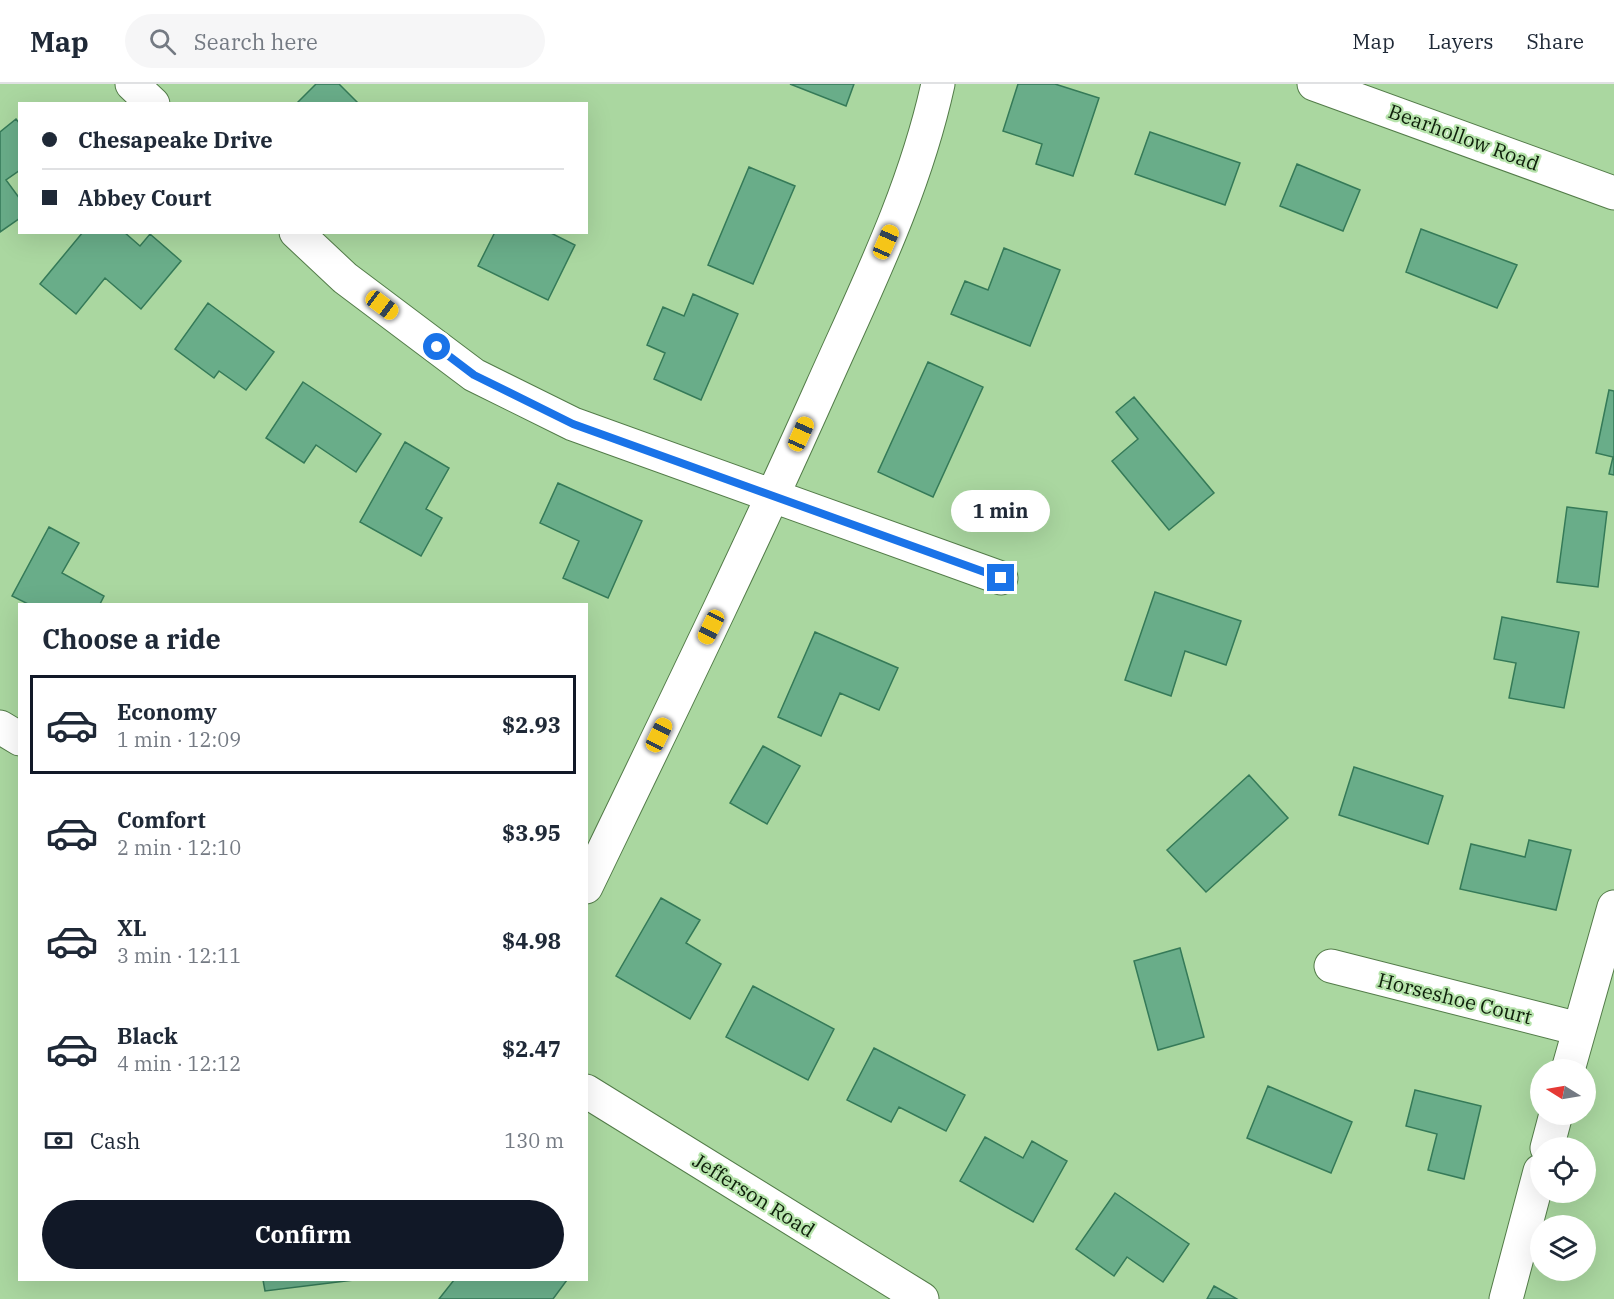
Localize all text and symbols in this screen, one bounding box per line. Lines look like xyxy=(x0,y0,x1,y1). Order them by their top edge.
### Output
search box xyxy=(125,14,545,68)
text: Map xyxy=(30,23,89,60)
icon: search xyxy=(146,25,179,58)
text: Search here xyxy=(194,27,318,56)
text: Map xyxy=(1352,27,1395,55)
text: Layers xyxy=(1428,27,1494,55)
text: Share xyxy=(1527,27,1584,55)
street label: Bearhollow Road xyxy=(1385,97,1543,177)
text: Chesapeake Drive xyxy=(78,125,273,154)
text: Abbey Court xyxy=(78,183,212,212)
car xyxy=(870,222,902,262)
car xyxy=(362,287,402,323)
route start xyxy=(423,333,450,360)
car xyxy=(785,414,817,454)
callout: 1 min xyxy=(952,491,1050,533)
text: 1 min xyxy=(973,497,1029,524)
route end xyxy=(987,564,1014,591)
car xyxy=(695,607,727,647)
text: Choose a ride xyxy=(42,621,221,656)
text: Economy xyxy=(117,697,217,726)
icon: car xyxy=(45,698,99,752)
text: $2.93 xyxy=(502,710,561,739)
car xyxy=(643,715,675,755)
text: 1 min · 12:09 xyxy=(117,726,241,753)
text: Comfort xyxy=(117,805,206,834)
icon: car xyxy=(45,806,99,860)
text: $3.95 xyxy=(502,818,561,847)
text: 2 min · 12:10 xyxy=(117,834,241,861)
text: XL xyxy=(117,913,147,942)
icon: car xyxy=(45,914,99,968)
text: $4.98 xyxy=(502,926,561,955)
text: 3 min · 12:11 xyxy=(117,942,241,969)
street label: Horseshoe Court xyxy=(1375,966,1535,1030)
text: Black xyxy=(117,1021,178,1050)
icon: car xyxy=(45,1022,99,1076)
text: $2.47 xyxy=(502,1034,561,1063)
text: 4 min · 12:12 xyxy=(117,1050,241,1077)
north arrow xyxy=(1530,1059,1596,1125)
map controls xyxy=(1530,1059,1596,1281)
icon: cash xyxy=(42,1124,75,1157)
text: Cash xyxy=(90,1126,141,1155)
text: 130 m xyxy=(504,1127,564,1154)
button: locate xyxy=(1530,1137,1596,1203)
street label: Jefferson Road xyxy=(688,1147,820,1243)
button: Confirm xyxy=(42,1200,564,1269)
button: layers xyxy=(1530,1215,1596,1281)

